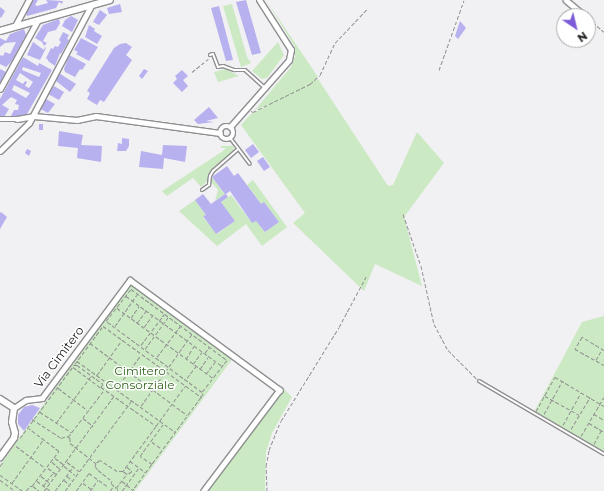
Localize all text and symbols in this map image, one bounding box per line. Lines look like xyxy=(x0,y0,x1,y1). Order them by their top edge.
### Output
north arrow xyxy=(556,8,596,48)
text: N xyxy=(575,29,590,45)
street label: Via Cimitero xyxy=(31,323,87,391)
park label: Cimitero Consorziale xyxy=(106,364,174,392)

